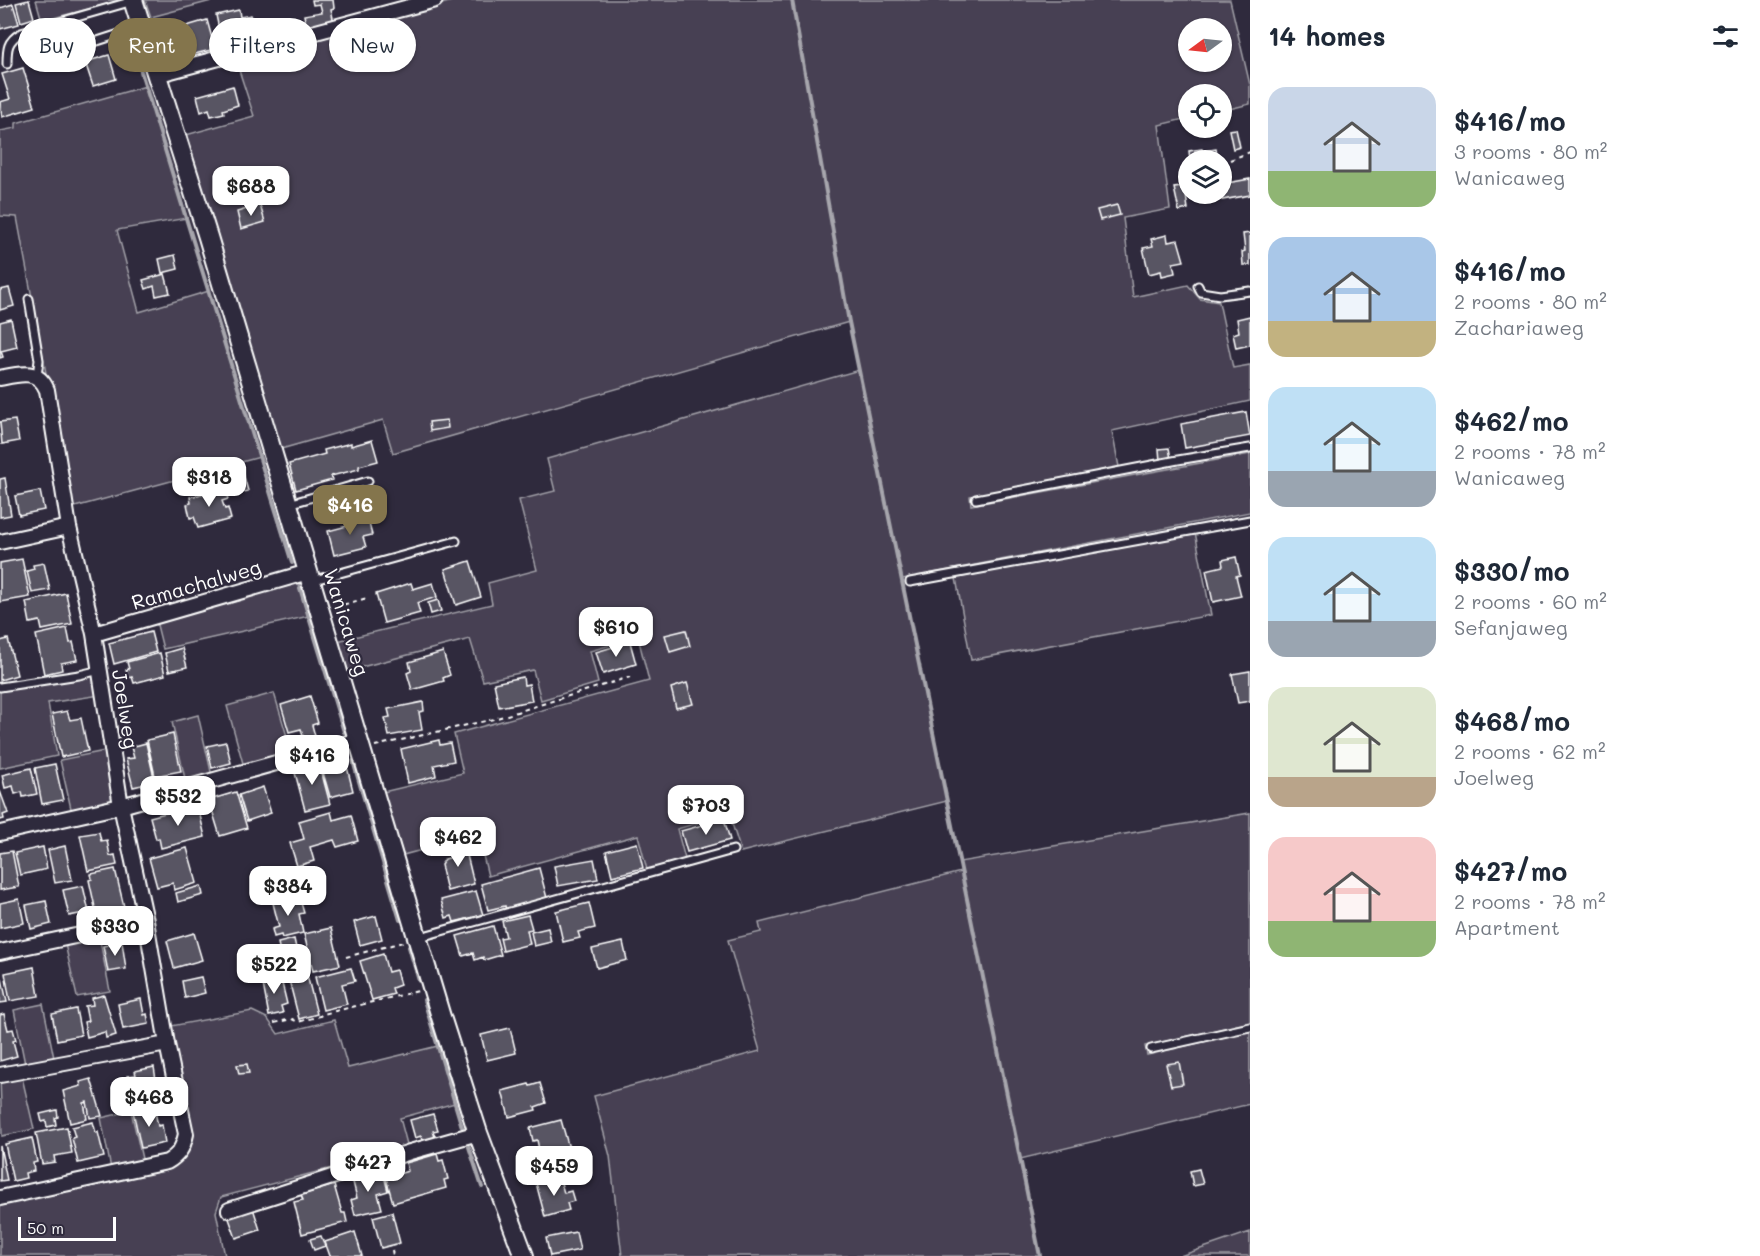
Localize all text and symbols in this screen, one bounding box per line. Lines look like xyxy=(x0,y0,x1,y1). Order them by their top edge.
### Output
chip: Buy xyxy=(18,18,96,72)
chip: Rent xyxy=(108,18,197,72)
chip: Filters xyxy=(209,18,317,72)
chip: New xyxy=(329,18,416,72)
north arrow xyxy=(1178,18,1232,72)
map controls xyxy=(1178,18,1232,204)
text: 14 homes xyxy=(1268,19,1386,53)
icon: filters xyxy=(1709,20,1742,53)
button: locate xyxy=(1178,84,1232,138)
text: $416/mo xyxy=(1454,104,1565,138)
icon: home xyxy=(1316,111,1388,183)
text: 3 rooms · 80 m² xyxy=(1454,138,1607,164)
button: layers xyxy=(1178,150,1232,204)
text: Wanicaweg xyxy=(1454,164,1565,190)
pin: $688 xyxy=(215,166,287,217)
text: $688 xyxy=(226,172,276,198)
text: $416/mo xyxy=(1454,254,1565,288)
icon: home xyxy=(1316,261,1388,333)
text: 2 rooms · 80 m² xyxy=(1454,288,1607,314)
text: Zachariaweg xyxy=(1454,314,1584,340)
text: $462/mo xyxy=(1454,404,1568,438)
icon: home xyxy=(1316,411,1388,483)
text: 2 rooms · 78 m² xyxy=(1454,438,1606,464)
pin: $318 xyxy=(173,457,245,508)
text: $318 xyxy=(186,463,232,489)
text: Wanicaweg xyxy=(1454,464,1565,490)
pin: $416 xyxy=(314,485,386,536)
text: $416 xyxy=(327,491,373,517)
street label: Ramachalweg xyxy=(128,553,264,615)
text: $330/mo xyxy=(1454,554,1570,588)
icon: home xyxy=(1316,561,1388,633)
street label: Wanicaweg xyxy=(318,565,376,679)
text: 2 rooms · 60 m² xyxy=(1454,588,1607,614)
pin: $610 xyxy=(580,607,652,658)
text: $610 xyxy=(593,613,639,639)
text: Sefanjaweg xyxy=(1454,614,1568,640)
street label: Joelweg xyxy=(107,668,145,750)
text: $468/mo xyxy=(1454,704,1570,738)
icon: home xyxy=(1316,711,1388,783)
pin: $416 xyxy=(276,735,348,786)
text: 2 rooms · 62 m² xyxy=(1454,738,1606,764)
text: $416 xyxy=(289,741,335,767)
text: Joelweg xyxy=(1454,764,1534,790)
pin: $532 xyxy=(142,776,214,827)
text: $532 xyxy=(154,782,202,808)
pin: $703 xyxy=(670,785,742,836)
text: $703 xyxy=(682,791,730,817)
pin: $462 xyxy=(422,817,494,868)
text: $462 xyxy=(434,823,482,849)
text: $427/mo xyxy=(1454,854,1567,888)
icon: home xyxy=(1316,861,1388,933)
pin: $384 xyxy=(252,866,324,917)
text: $384 xyxy=(263,872,313,898)
text: 2 rooms · 78 m² xyxy=(1454,888,1606,914)
pin: $330 xyxy=(79,906,151,957)
text: $330 xyxy=(90,912,140,938)
text: Apartment xyxy=(1454,914,1560,940)
pin: $522 xyxy=(238,944,310,995)
text: $522 xyxy=(251,950,297,976)
pin: $468 xyxy=(113,1077,185,1128)
text: $468 xyxy=(124,1083,174,1109)
pin: $427 xyxy=(332,1142,404,1193)
pin: $459 xyxy=(518,1146,590,1197)
text: $427 xyxy=(344,1148,392,1174)
text: $459 xyxy=(530,1152,578,1178)
scale bar xyxy=(18,1214,116,1242)
text: 50 m xyxy=(27,1217,64,1238)

